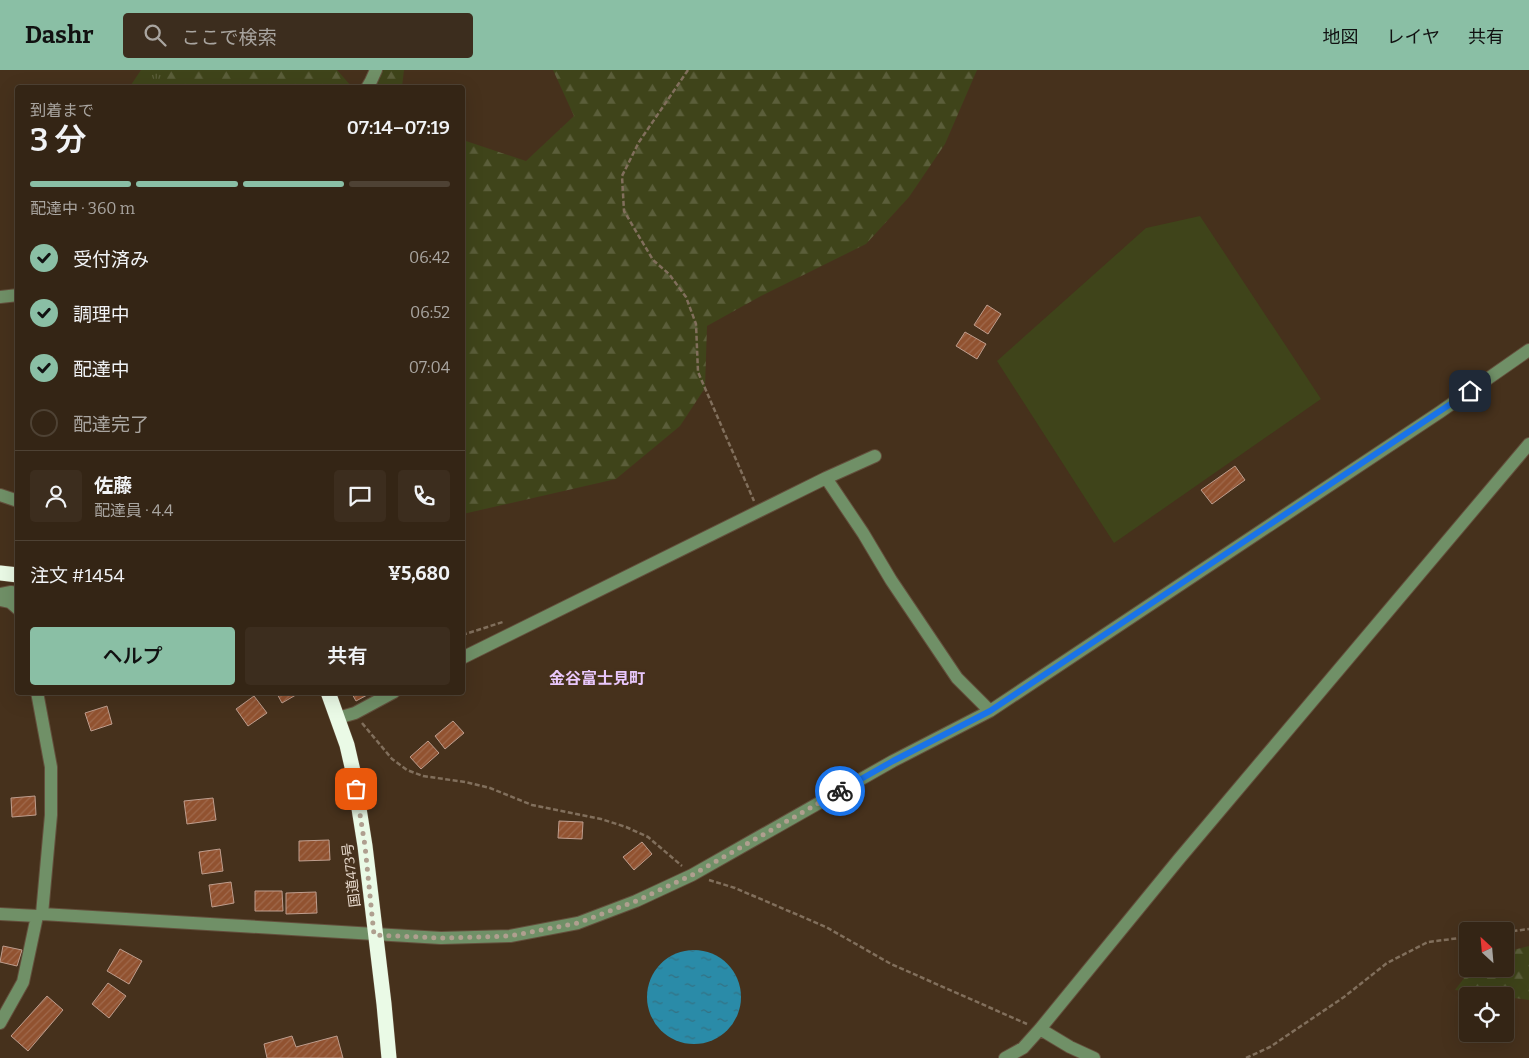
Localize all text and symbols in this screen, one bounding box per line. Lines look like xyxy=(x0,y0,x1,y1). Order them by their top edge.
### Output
search box xyxy=(123,13,473,58)
text: Dashr xyxy=(25,21,93,49)
icon: search xyxy=(141,21,169,49)
text: ここで検索 xyxy=(181,26,276,49)
text: 地図 xyxy=(1323,26,1359,48)
text: レイヤ xyxy=(1387,26,1440,48)
text: 共有 xyxy=(1468,26,1504,48)
text: 到着まで xyxy=(30,101,94,120)
text: 07:14–07:19 xyxy=(347,116,450,139)
text: 3 分 xyxy=(30,121,86,159)
text: 配達中 · 360 m xyxy=(30,199,135,218)
icon: check xyxy=(30,244,58,272)
text: 受付済み xyxy=(73,248,149,271)
text: 06:42 xyxy=(409,248,450,267)
icon: check xyxy=(30,299,58,327)
text: 調理中 xyxy=(73,303,130,326)
text: 06:52 xyxy=(410,303,450,322)
icon: check xyxy=(30,354,58,382)
text: 配達中 xyxy=(73,358,130,381)
text: 07:04 xyxy=(409,358,450,377)
pin xyxy=(1449,370,1491,412)
icon: home xyxy=(1456,377,1484,405)
text: 配達完了 xyxy=(73,413,149,436)
button: person xyxy=(30,470,82,522)
button: chat xyxy=(334,470,386,522)
button: phone xyxy=(398,470,450,522)
text: 佐藤 xyxy=(94,474,132,497)
text: 配達員 · 4.4 xyxy=(94,501,173,520)
text: ¥5,680 xyxy=(388,562,450,585)
text: 注文 #1454 xyxy=(30,564,125,587)
button: ヘルプ xyxy=(30,627,235,685)
button: 共有 xyxy=(245,627,450,685)
district label: 金谷富士見町 xyxy=(549,669,645,688)
courier xyxy=(815,766,865,816)
pin xyxy=(335,768,377,810)
icon: bag xyxy=(342,775,370,803)
icon: bike xyxy=(826,777,854,805)
street label: 国道473号 xyxy=(339,842,364,908)
north arrow xyxy=(1459,922,1514,978)
map controls xyxy=(1459,922,1514,1042)
button: locate xyxy=(1459,987,1514,1042)

